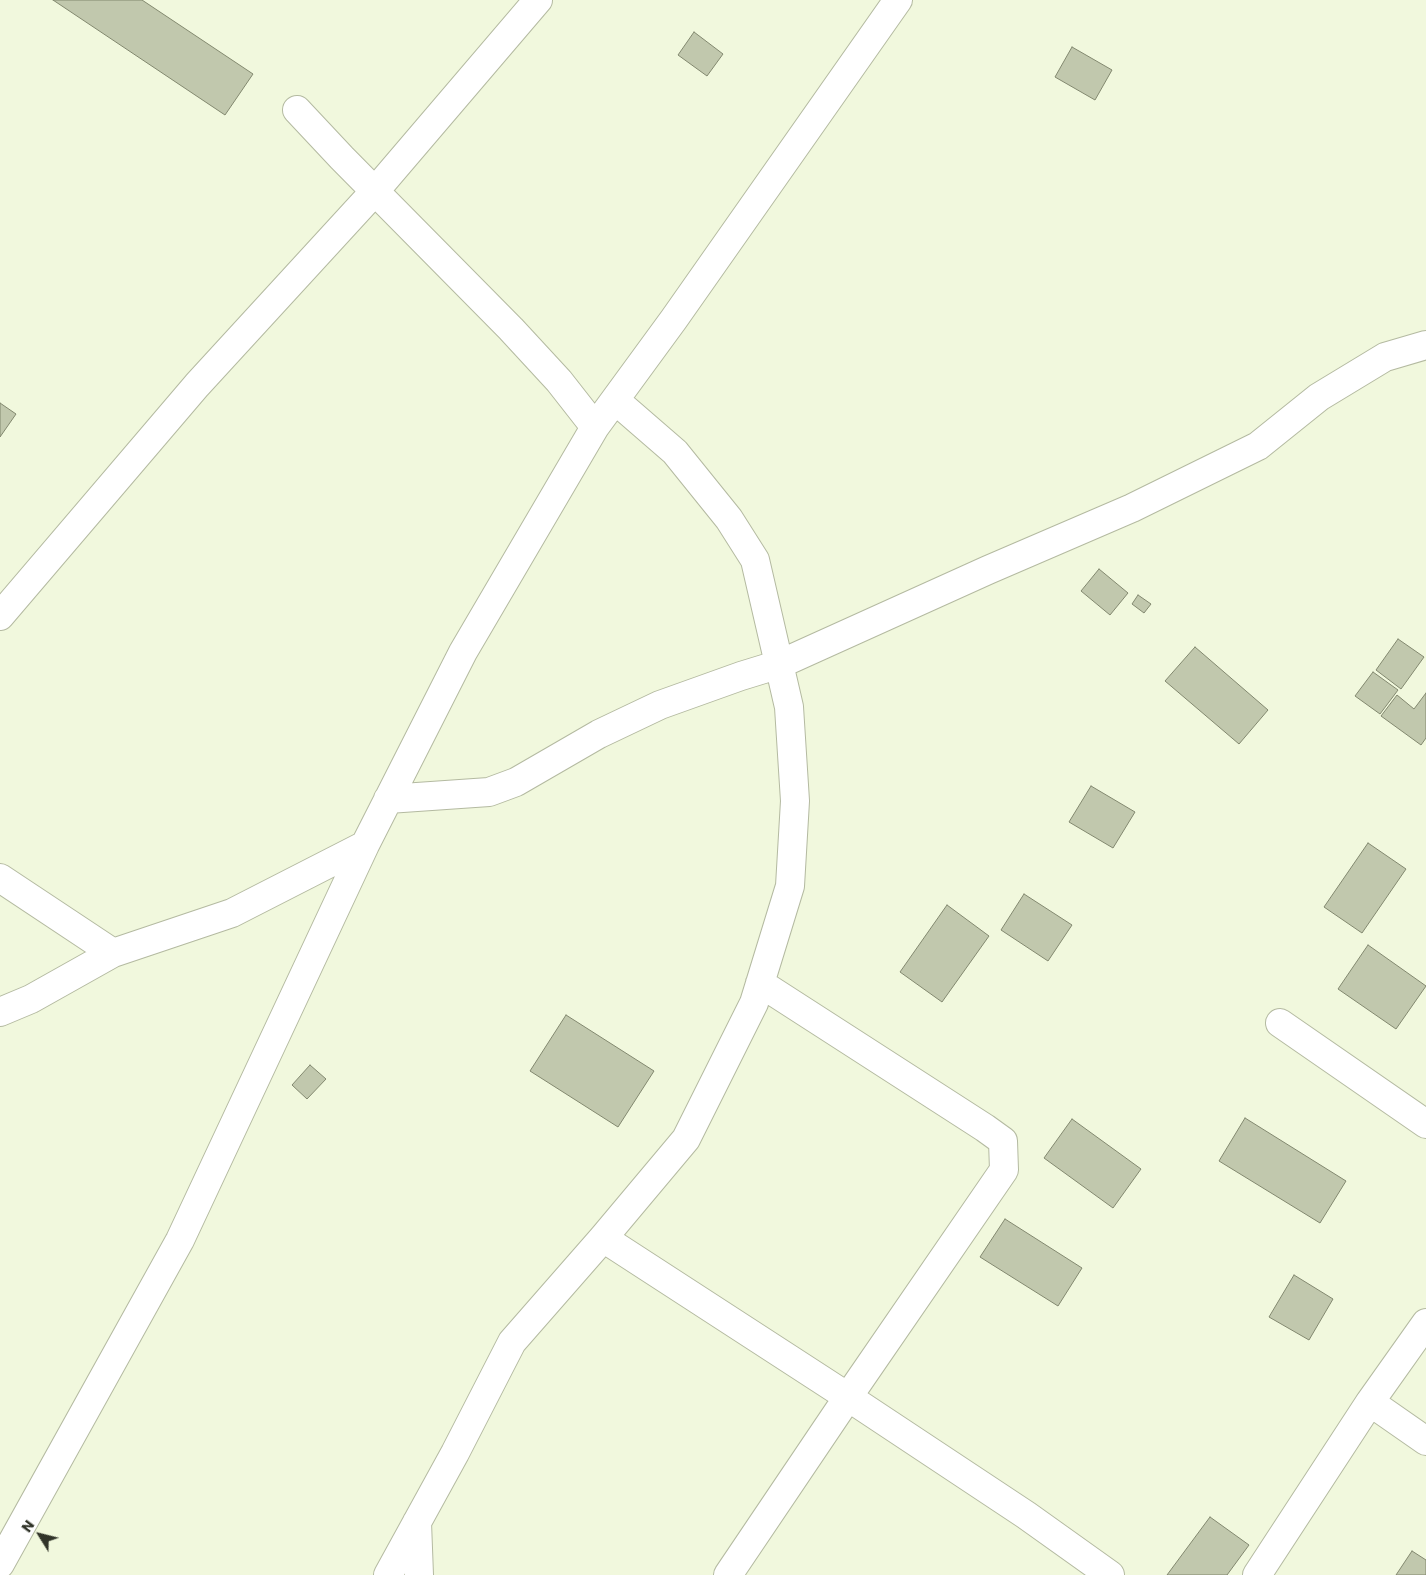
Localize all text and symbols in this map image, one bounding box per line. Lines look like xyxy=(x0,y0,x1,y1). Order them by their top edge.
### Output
north arrow xyxy=(15,1510,65,1560)
text: N xyxy=(17,1516,39,1536)

